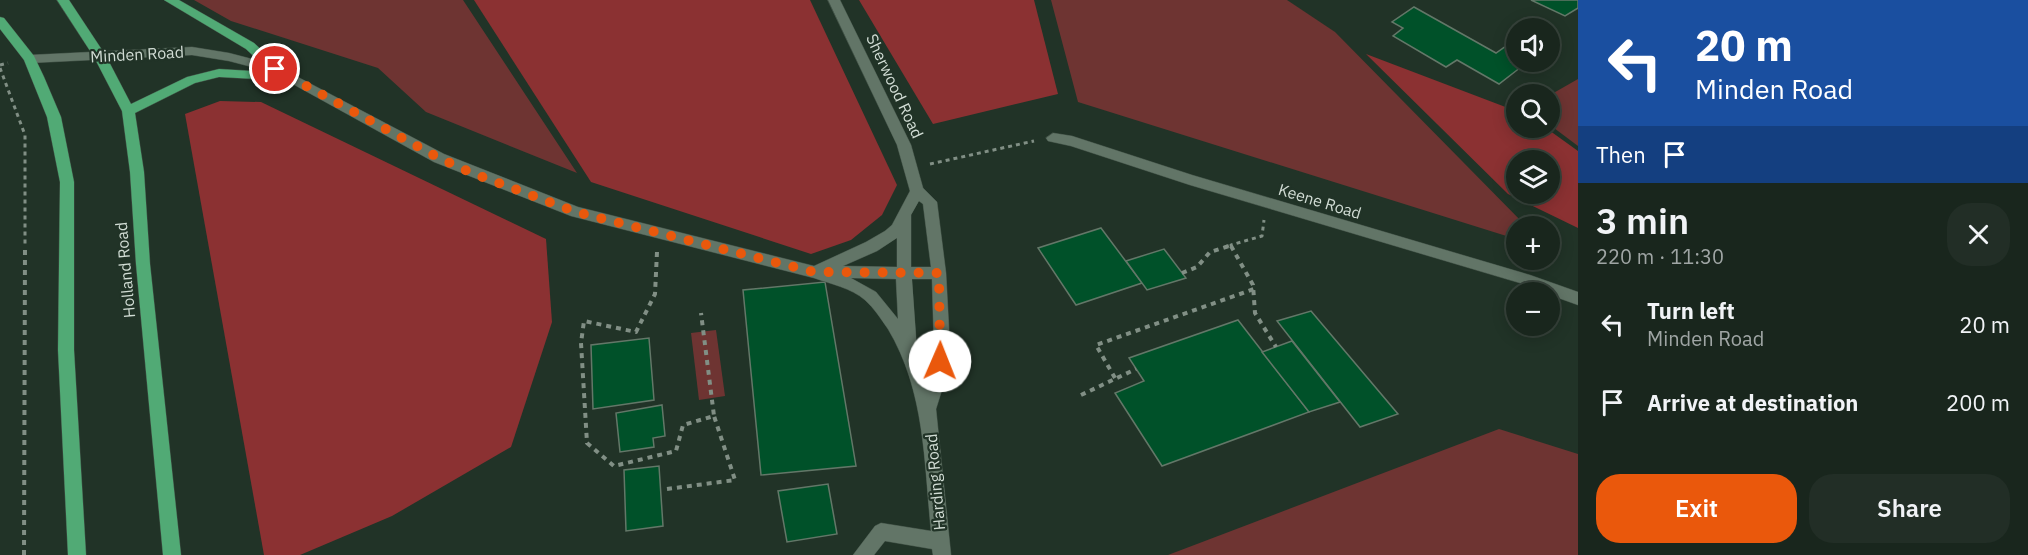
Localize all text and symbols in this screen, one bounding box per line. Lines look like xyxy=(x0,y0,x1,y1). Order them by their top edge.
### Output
map controls xyxy=(1506,18,1560,336)
button: sound xyxy=(1506,18,1560,72)
text: 20 m xyxy=(1695,18,1793,73)
icon: left xyxy=(1596,24,1674,102)
street label: Sherwood Road xyxy=(862,31,928,141)
street label: Minden Road xyxy=(90,42,184,66)
pin xyxy=(249,43,300,94)
icon: arrive xyxy=(258,52,291,85)
text: Minden Road xyxy=(1695,71,1853,106)
button: search xyxy=(1506,84,1560,138)
icon: arrive xyxy=(1658,138,1691,171)
text: Then xyxy=(1596,140,1646,169)
button: layers xyxy=(1506,150,1560,204)
street label: Keene Road xyxy=(1276,179,1364,223)
text: 3 min xyxy=(1596,197,1689,244)
button: close xyxy=(1947,203,2010,266)
button: + xyxy=(1506,216,1560,270)
street label: Holland Road xyxy=(111,221,139,319)
text: 220 m · 11:30 xyxy=(1596,243,1724,270)
button: − xyxy=(1506,282,1560,336)
text: Turn left xyxy=(1647,296,1735,325)
icon: left xyxy=(1596,308,1629,341)
text: 20 m xyxy=(1959,310,2010,339)
text: Minden Road xyxy=(1647,325,1764,352)
position arrow xyxy=(908,329,972,393)
icon: arrive xyxy=(1596,386,1629,419)
text: Arrive at destination xyxy=(1647,388,1858,417)
text: 200 m xyxy=(1946,388,2010,417)
street label: Harding Road xyxy=(921,433,949,531)
button: Exit xyxy=(1596,474,1797,543)
button: Share xyxy=(1809,474,2010,543)

